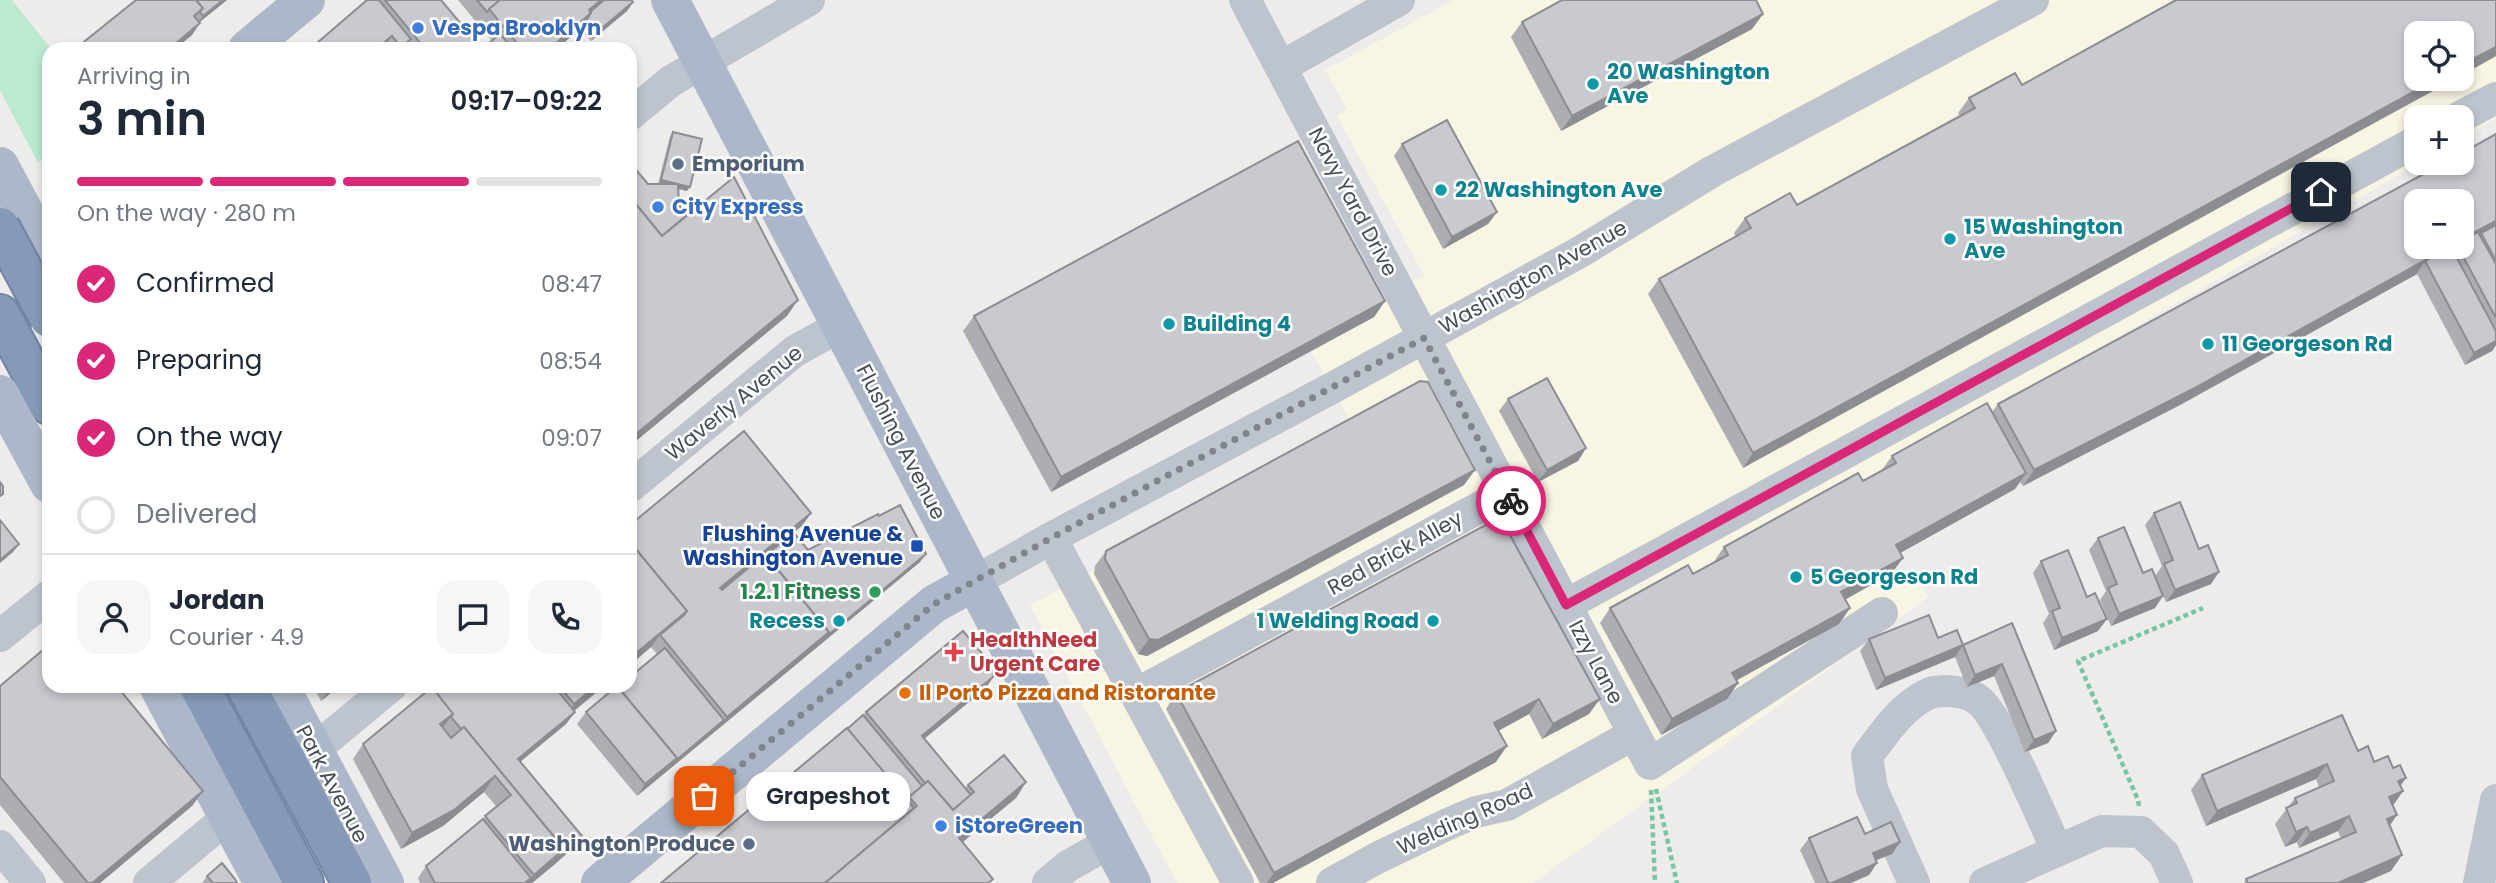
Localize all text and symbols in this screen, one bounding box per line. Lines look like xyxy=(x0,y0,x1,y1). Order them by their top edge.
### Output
place label: Vespa Brooklyn xyxy=(432,13,601,42)
marker: Vespa Brooklyn xyxy=(410,20,426,36)
map controls xyxy=(2404,21,2474,259)
button: locate xyxy=(2404,21,2474,91)
place label: 20 Washington Ave xyxy=(1607,57,1770,110)
text: Arriving in xyxy=(77,60,191,92)
marker: 20 Washington Ave xyxy=(1585,76,1601,92)
text: 09:17–09:22 xyxy=(450,83,602,119)
text: 3 min xyxy=(77,87,207,151)
button: + xyxy=(2404,105,2474,175)
street label: Navy Yard Drive xyxy=(1302,122,1405,281)
place label: Emporium xyxy=(692,149,805,178)
marker: Emporium xyxy=(670,156,686,172)
pin xyxy=(2291,162,2351,222)
icon: home xyxy=(2302,173,2340,211)
place label: 22 Washington Ave xyxy=(1455,175,1662,204)
marker: 22 Washington Ave xyxy=(1433,182,1449,198)
button: − xyxy=(2404,189,2474,259)
place label: City Express xyxy=(672,192,804,221)
text: On the way · 280 m xyxy=(77,197,296,229)
marker: City Express xyxy=(650,199,666,215)
place label: 15 Washington Ave xyxy=(1964,212,2123,265)
street label: Washington Avenue xyxy=(1434,213,1632,340)
marker: 15 Washington Ave xyxy=(1942,231,1958,247)
icon: check xyxy=(77,265,115,303)
text: Confirmed xyxy=(136,265,274,301)
text: 08:47 xyxy=(541,268,602,300)
place label: Building 4 xyxy=(1183,309,1291,338)
marker: Building 4 xyxy=(1161,316,1177,332)
place label: 11 Georgeson Rd xyxy=(2222,329,2392,358)
marker: 11 Georgeson Rd xyxy=(2200,336,2216,352)
street label: Waverly Avenue xyxy=(659,338,808,467)
icon: check xyxy=(77,342,115,380)
text: Preparing xyxy=(136,342,262,378)
text: 08:54 xyxy=(539,345,602,377)
street label: Flushing Avenue xyxy=(850,359,953,524)
icon: check xyxy=(77,419,115,457)
text: On the way xyxy=(136,419,283,455)
text: 09:07 xyxy=(541,422,602,454)
courier xyxy=(1476,466,1546,536)
icon: bike xyxy=(1492,482,1530,520)
text: Delivered xyxy=(136,496,257,532)
street label: Red Brick Alley xyxy=(1322,503,1468,602)
place label: Flushing Avenue & Washington Avenue xyxy=(683,519,903,572)
marker: Flushing Avenue & Washington Avenue xyxy=(909,538,925,554)
place label: 5 Georgeson Rd xyxy=(1810,562,1978,591)
marker: 5 Georgeson Rd xyxy=(1788,569,1804,585)
place label: 1.2.1 Fitness xyxy=(740,577,861,606)
button: person xyxy=(77,580,151,654)
button: chat xyxy=(436,580,510,654)
button: phone xyxy=(528,580,602,654)
text: Jordan xyxy=(169,582,265,618)
marker: 1.2.1 Fitness xyxy=(867,584,883,600)
place label: Recess xyxy=(749,606,825,635)
place label: 1 Welding Road xyxy=(1257,606,1419,635)
marker: Recess xyxy=(831,613,847,629)
marker: 1 Welding Road xyxy=(1425,613,1441,629)
street label: Izzy Lane xyxy=(1562,615,1631,709)
text: Courier · 4.9 xyxy=(169,621,304,653)
place label: HealthNeed Urgent Care xyxy=(970,625,1100,678)
marker: HealthNeed Urgent Care xyxy=(944,642,964,662)
place label: Il Porto Pizza and Ristorante xyxy=(919,678,1216,707)
marker: Il Porto Pizza and Ristorante xyxy=(897,685,913,701)
street label: Park Avenue xyxy=(289,720,376,848)
pin xyxy=(674,766,734,826)
callout: Grapeshot xyxy=(746,772,910,820)
street label: Welding Road xyxy=(1392,776,1537,861)
icon: bag xyxy=(685,777,723,815)
text: Grapeshot xyxy=(766,780,890,812)
place label: iStoreGreen xyxy=(955,811,1083,840)
marker: iStoreGreen xyxy=(933,818,949,834)
place label: Washington Produce xyxy=(508,829,735,858)
marker: Washington Produce xyxy=(741,836,757,852)

